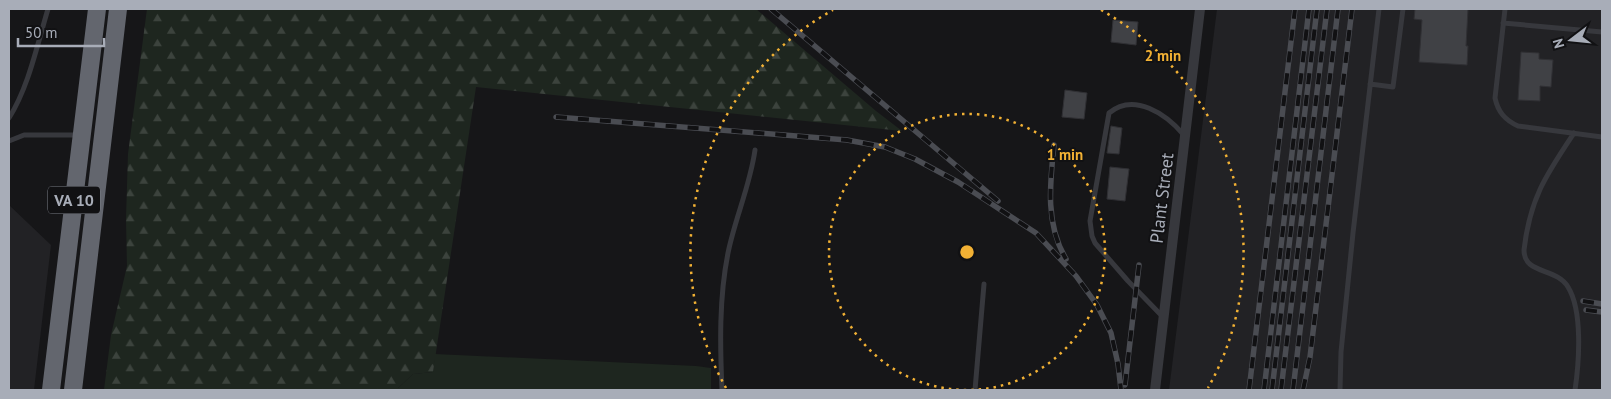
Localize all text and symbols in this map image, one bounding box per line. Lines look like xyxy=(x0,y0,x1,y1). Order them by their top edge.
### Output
scale bar xyxy=(18,15,104,47)
north arrow xyxy=(1546,15,1596,65)
text: 50 m xyxy=(25,23,58,42)
text: N xyxy=(1549,37,1568,50)
text: 2 min xyxy=(1145,46,1181,65)
text: 1 min xyxy=(1047,145,1083,164)
street label: Plant Street xyxy=(1145,151,1178,244)
road number: VA 10 xyxy=(48,186,100,214)
centre of rings xyxy=(958,243,976,261)

